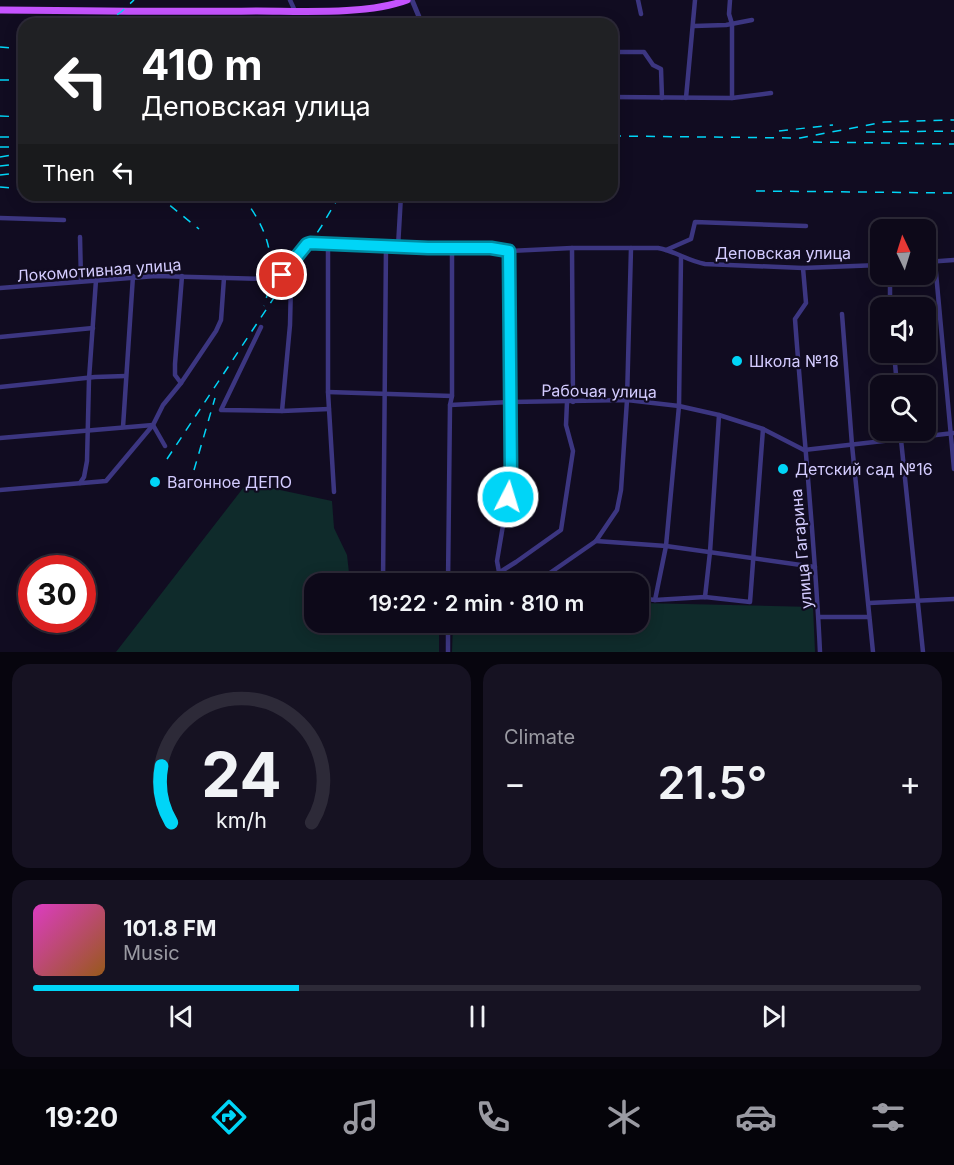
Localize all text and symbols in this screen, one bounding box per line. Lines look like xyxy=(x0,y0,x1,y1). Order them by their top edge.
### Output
text: 410 m xyxy=(141,39,263,90)
icon: left xyxy=(42,42,120,120)
text: Деповская улица xyxy=(141,90,371,123)
icon: left xyxy=(107,156,140,189)
text: Then xyxy=(42,160,95,186)
north arrow xyxy=(870,219,936,285)
map controls xyxy=(870,219,936,441)
street label: Деповская улица xyxy=(715,243,851,263)
pin xyxy=(256,249,307,300)
street label: Локомотивная улица xyxy=(16,254,182,286)
icon: arrive xyxy=(265,258,298,291)
button: sound xyxy=(870,297,936,363)
place label: Школа №18 xyxy=(749,351,839,371)
marker: Школа №18 xyxy=(730,354,744,368)
button: search xyxy=(870,375,936,441)
street label: Рабочая улица xyxy=(541,380,657,402)
place label: Детский сад №16 xyxy=(795,459,933,479)
marker: Детский сад №16 xyxy=(776,462,790,476)
position arrow xyxy=(476,465,540,529)
place label: Вагонное ДЕПО xyxy=(167,472,292,492)
marker: Вагонное ДЕПО xyxy=(148,475,162,489)
street label: улица Гагарина xyxy=(786,488,816,610)
speed limit sign: 30 xyxy=(18,555,96,633)
text: 19:22 · 2 min · 810 m xyxy=(369,590,584,616)
text: Climate xyxy=(504,725,575,749)
text: 24 xyxy=(201,737,282,812)
text: 21.5° xyxy=(658,755,767,810)
text: − xyxy=(504,763,526,803)
text: + xyxy=(899,763,921,803)
text: km/h xyxy=(216,807,267,833)
text: 101.8 FM xyxy=(123,915,216,941)
text: Music xyxy=(123,941,180,965)
icon: previous xyxy=(165,1000,198,1033)
icon: pause xyxy=(461,1000,494,1033)
icon: next xyxy=(757,1000,790,1033)
icon: directions xyxy=(208,1096,250,1138)
icon: music xyxy=(340,1096,382,1138)
icon: phone xyxy=(472,1096,514,1138)
icon: climate xyxy=(603,1096,645,1138)
icon: car xyxy=(735,1096,777,1138)
icon: filters xyxy=(867,1096,909,1138)
text: 19:20 xyxy=(45,1101,118,1134)

